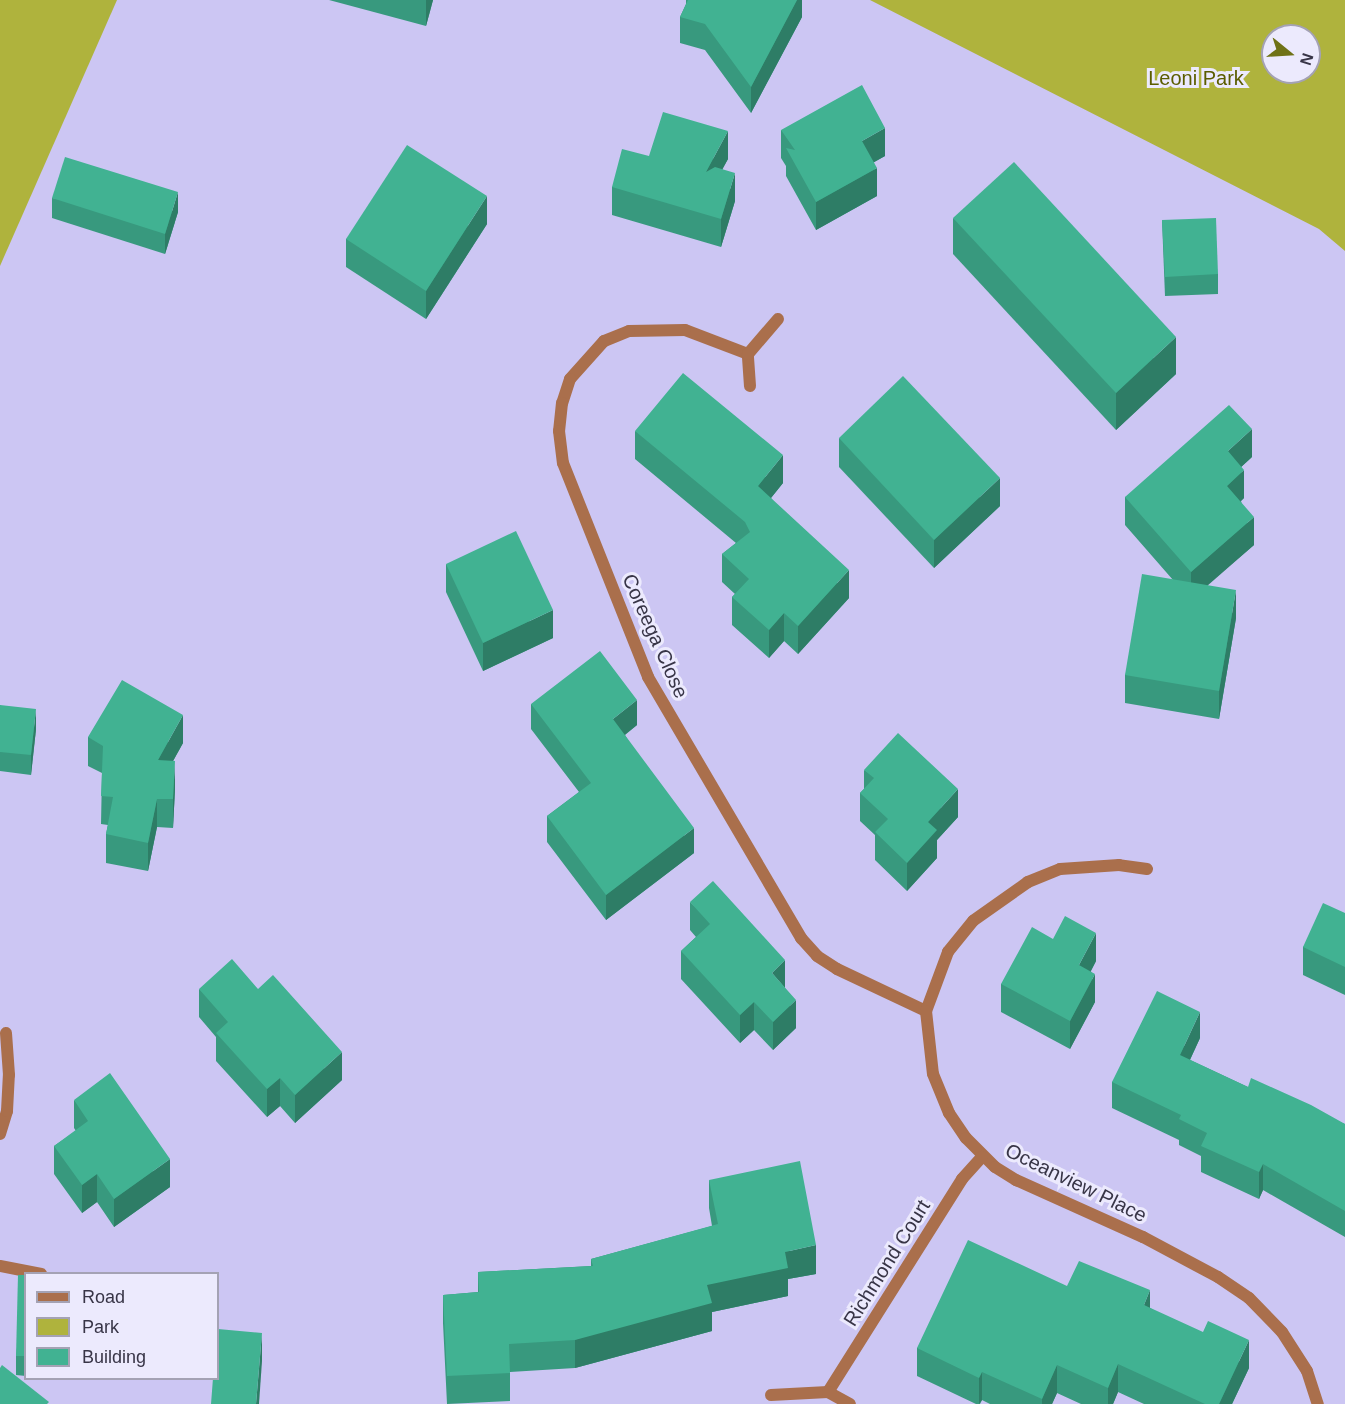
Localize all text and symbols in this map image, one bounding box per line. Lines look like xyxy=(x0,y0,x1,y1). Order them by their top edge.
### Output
north arrow xyxy=(1261,24,1321,84)
text: N xyxy=(1297,51,1317,67)
park label: Leoni Park xyxy=(1148,66,1244,90)
street label: Coreega Close xyxy=(617,570,693,702)
street label: Oceanview Place xyxy=(1001,1138,1151,1228)
street label: Richmond Court xyxy=(839,1195,935,1331)
legend xyxy=(24,1272,219,1380)
text: Road xyxy=(82,1287,125,1307)
text: Park xyxy=(82,1317,119,1337)
text: Building xyxy=(82,1347,146,1367)

